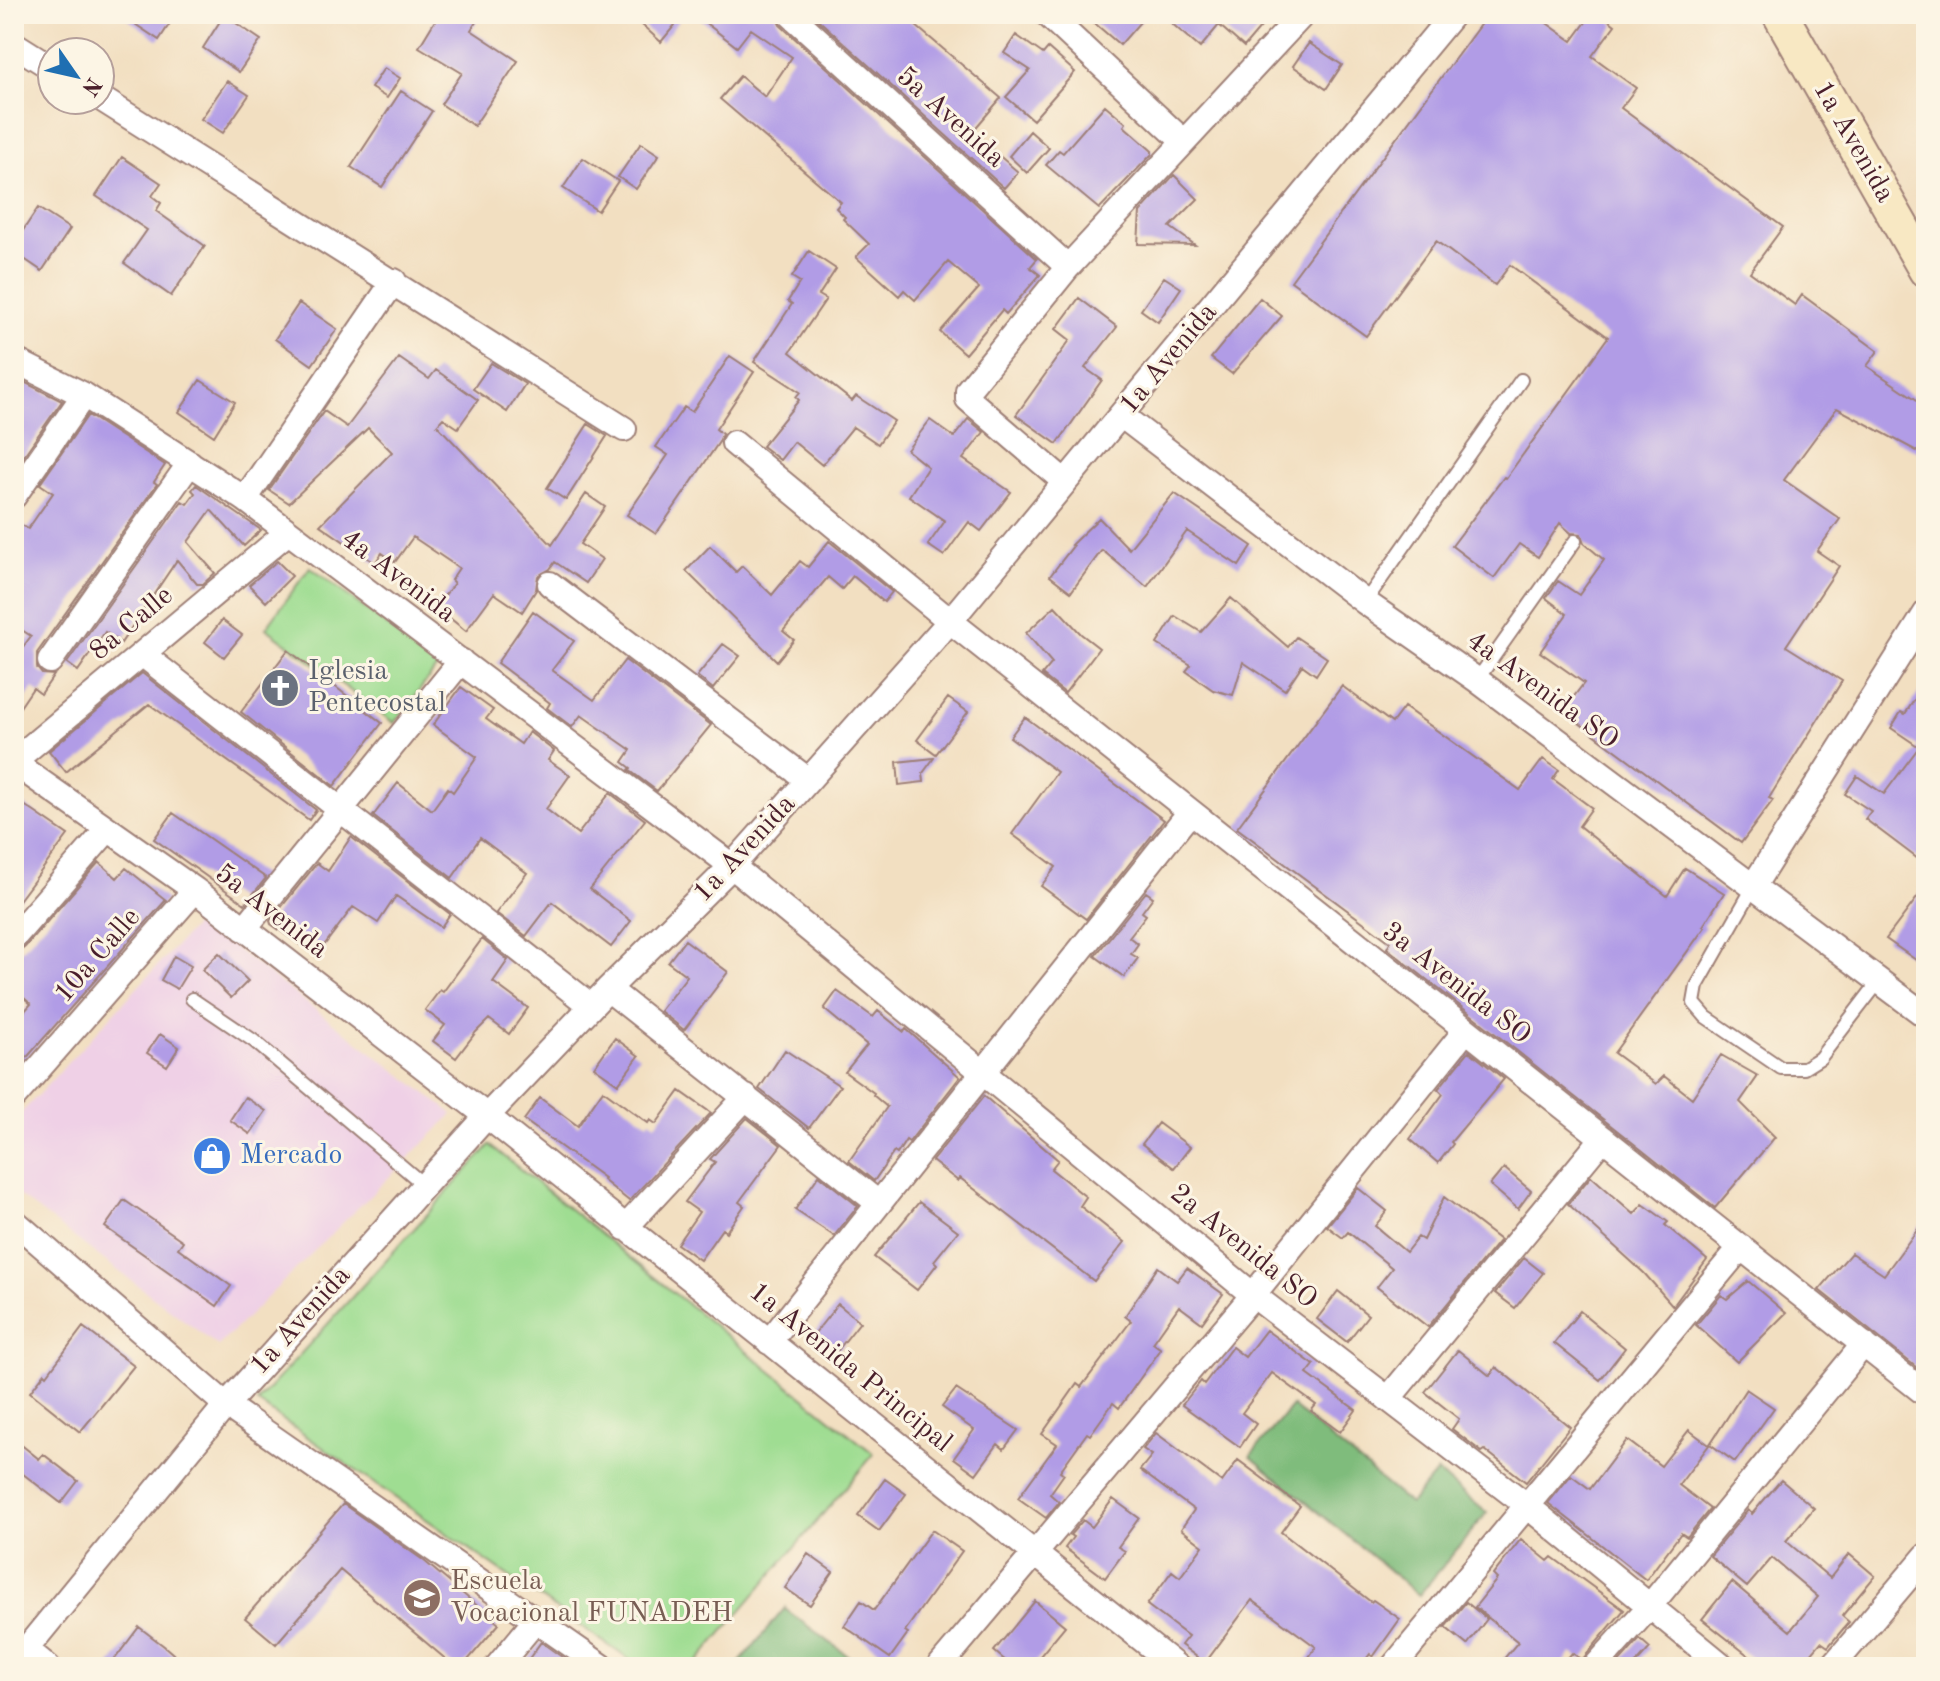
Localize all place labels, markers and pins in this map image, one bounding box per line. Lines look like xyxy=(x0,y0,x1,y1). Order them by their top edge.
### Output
place label: Iglesia Pentecostal xyxy=(308,658,446,718)
church icon: Iglesia Pentecostal xyxy=(259,667,301,709)
shop icon: Mercado xyxy=(191,1135,233,1177)
place label: Mercado xyxy=(240,1142,342,1170)
place label: Escuela Vocacional FUNADEH xyxy=(450,1568,733,1628)
school or university icon: Escuela Vocacional FUNADEH xyxy=(401,1577,443,1619)

